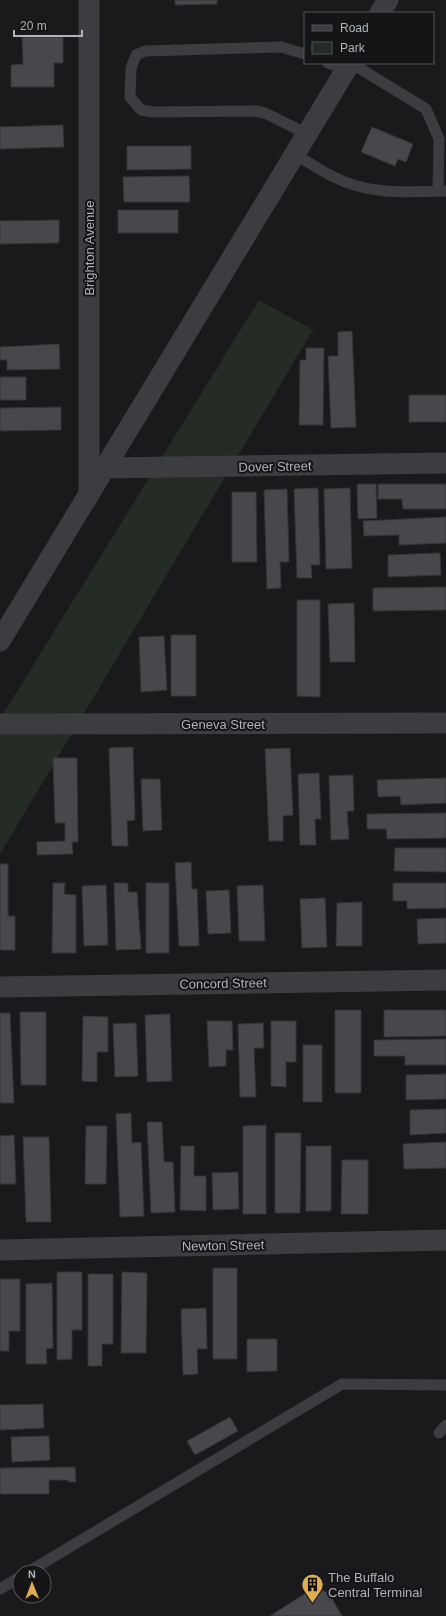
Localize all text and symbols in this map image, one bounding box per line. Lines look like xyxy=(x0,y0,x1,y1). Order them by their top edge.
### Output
scale bar xyxy=(14,12,82,38)
legend xyxy=(304,12,434,64)
text: 20 m xyxy=(20,19,47,33)
text: Road xyxy=(340,21,369,35)
text: Park xyxy=(340,41,366,55)
street label: Brighton Avenue xyxy=(82,200,97,296)
street label: Dover Street xyxy=(238,458,312,475)
street label: Geneva Street xyxy=(181,717,265,732)
street label: Concord Street xyxy=(179,975,267,992)
street label: Newton Street xyxy=(182,1237,265,1254)
north arrow xyxy=(12,1564,52,1604)
text: N xyxy=(28,1568,36,1580)
place label: The Buffalo Central Terminal xyxy=(328,1570,423,1600)
building icon: The Buffalo Central Terminal xyxy=(299,1571,325,1604)

